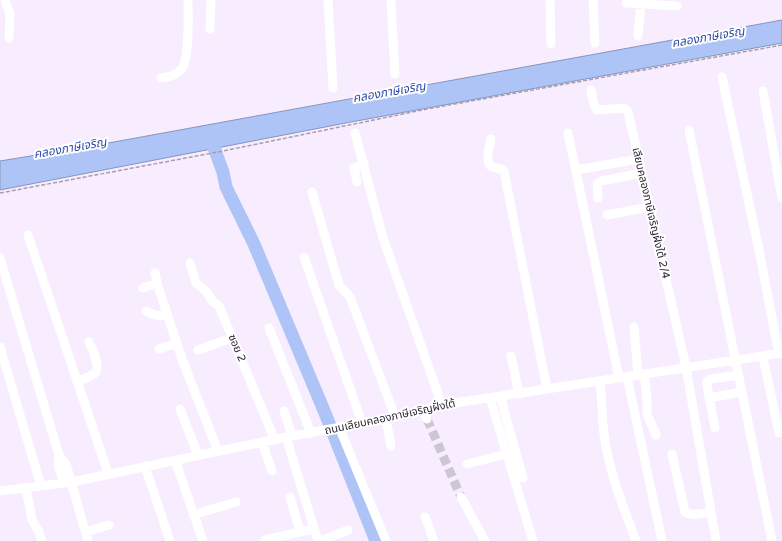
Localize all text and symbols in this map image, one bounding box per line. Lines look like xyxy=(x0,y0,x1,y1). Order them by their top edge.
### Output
water label: คลองภาษีเจริญ xyxy=(671,24,747,50)
water label: คลองภาษีเจริญ xyxy=(352,79,428,105)
water label: คลองภาษีเจริญ xyxy=(33,135,109,161)
street label: เลียบคลองภาษีเจริญฝั่งใต้ 2/4 xyxy=(630,146,674,280)
street label: ซอย 2 xyxy=(225,332,249,364)
street label: ถนนเลียบคลองภาษีเจริญฝั่งใต้ xyxy=(323,395,457,437)

